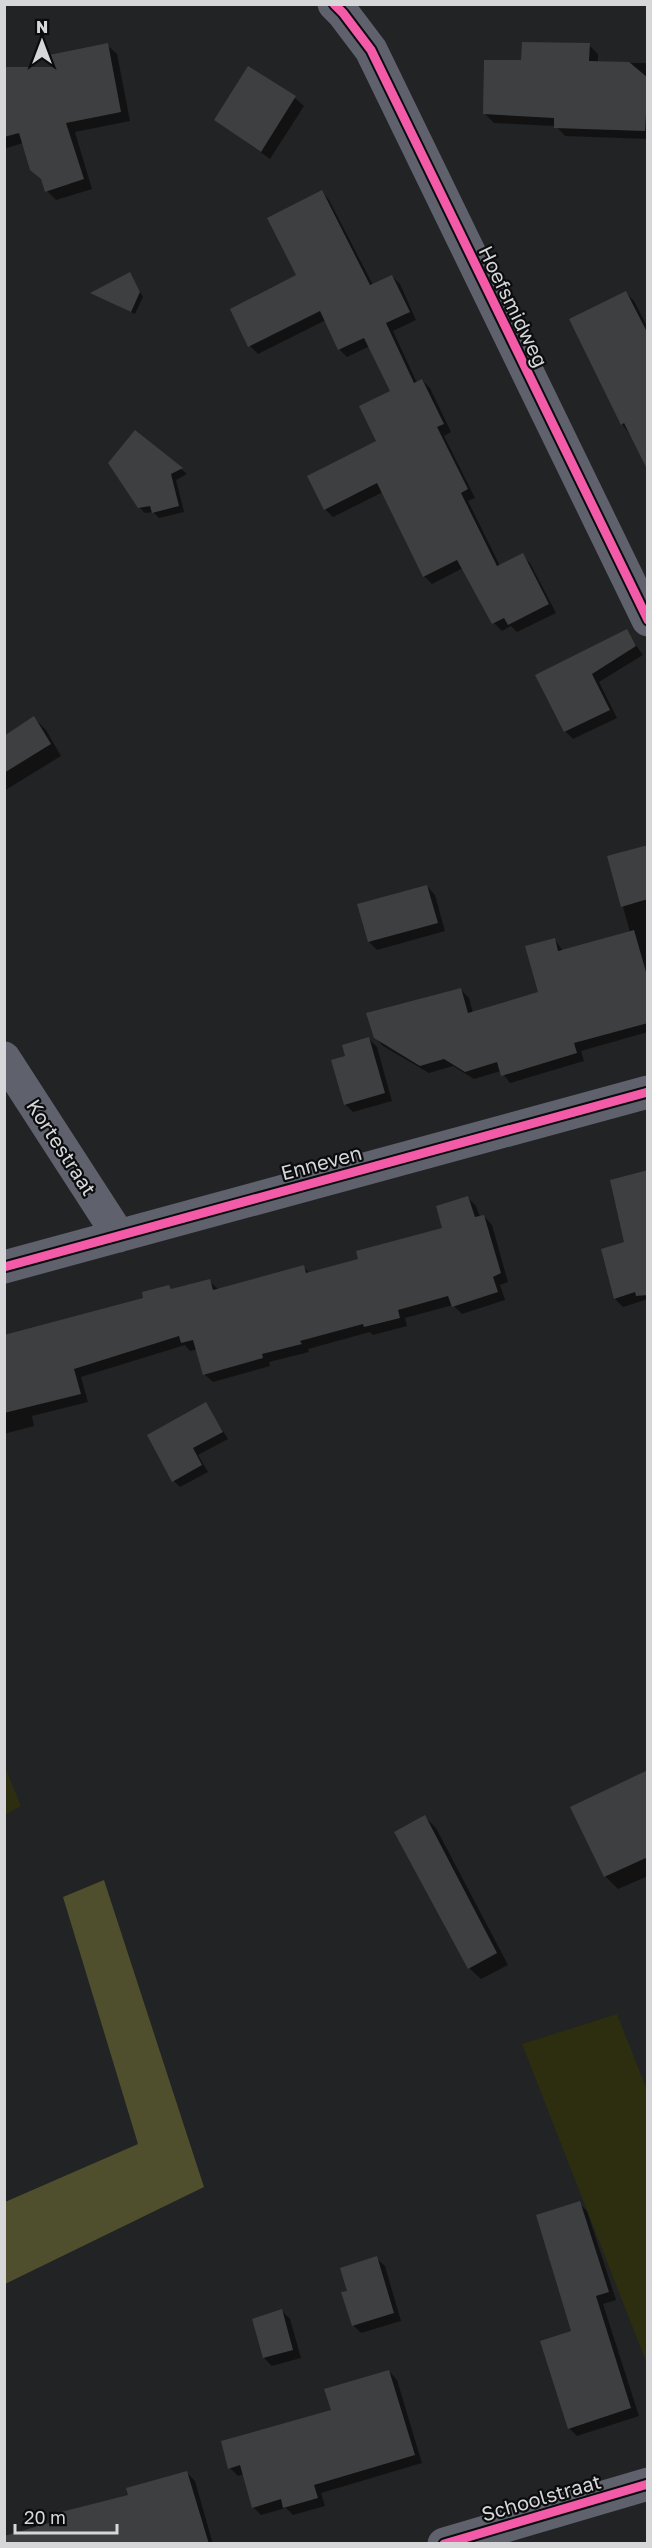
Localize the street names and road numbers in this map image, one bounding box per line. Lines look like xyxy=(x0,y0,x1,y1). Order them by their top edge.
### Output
street label: Hoefsmidweg xyxy=(474,242,554,370)
street label: Kortestraat xyxy=(22,1094,102,1200)
street label: Enneven xyxy=(278,1140,364,1184)
street label: Schoolstraat xyxy=(479,2469,603,2525)

